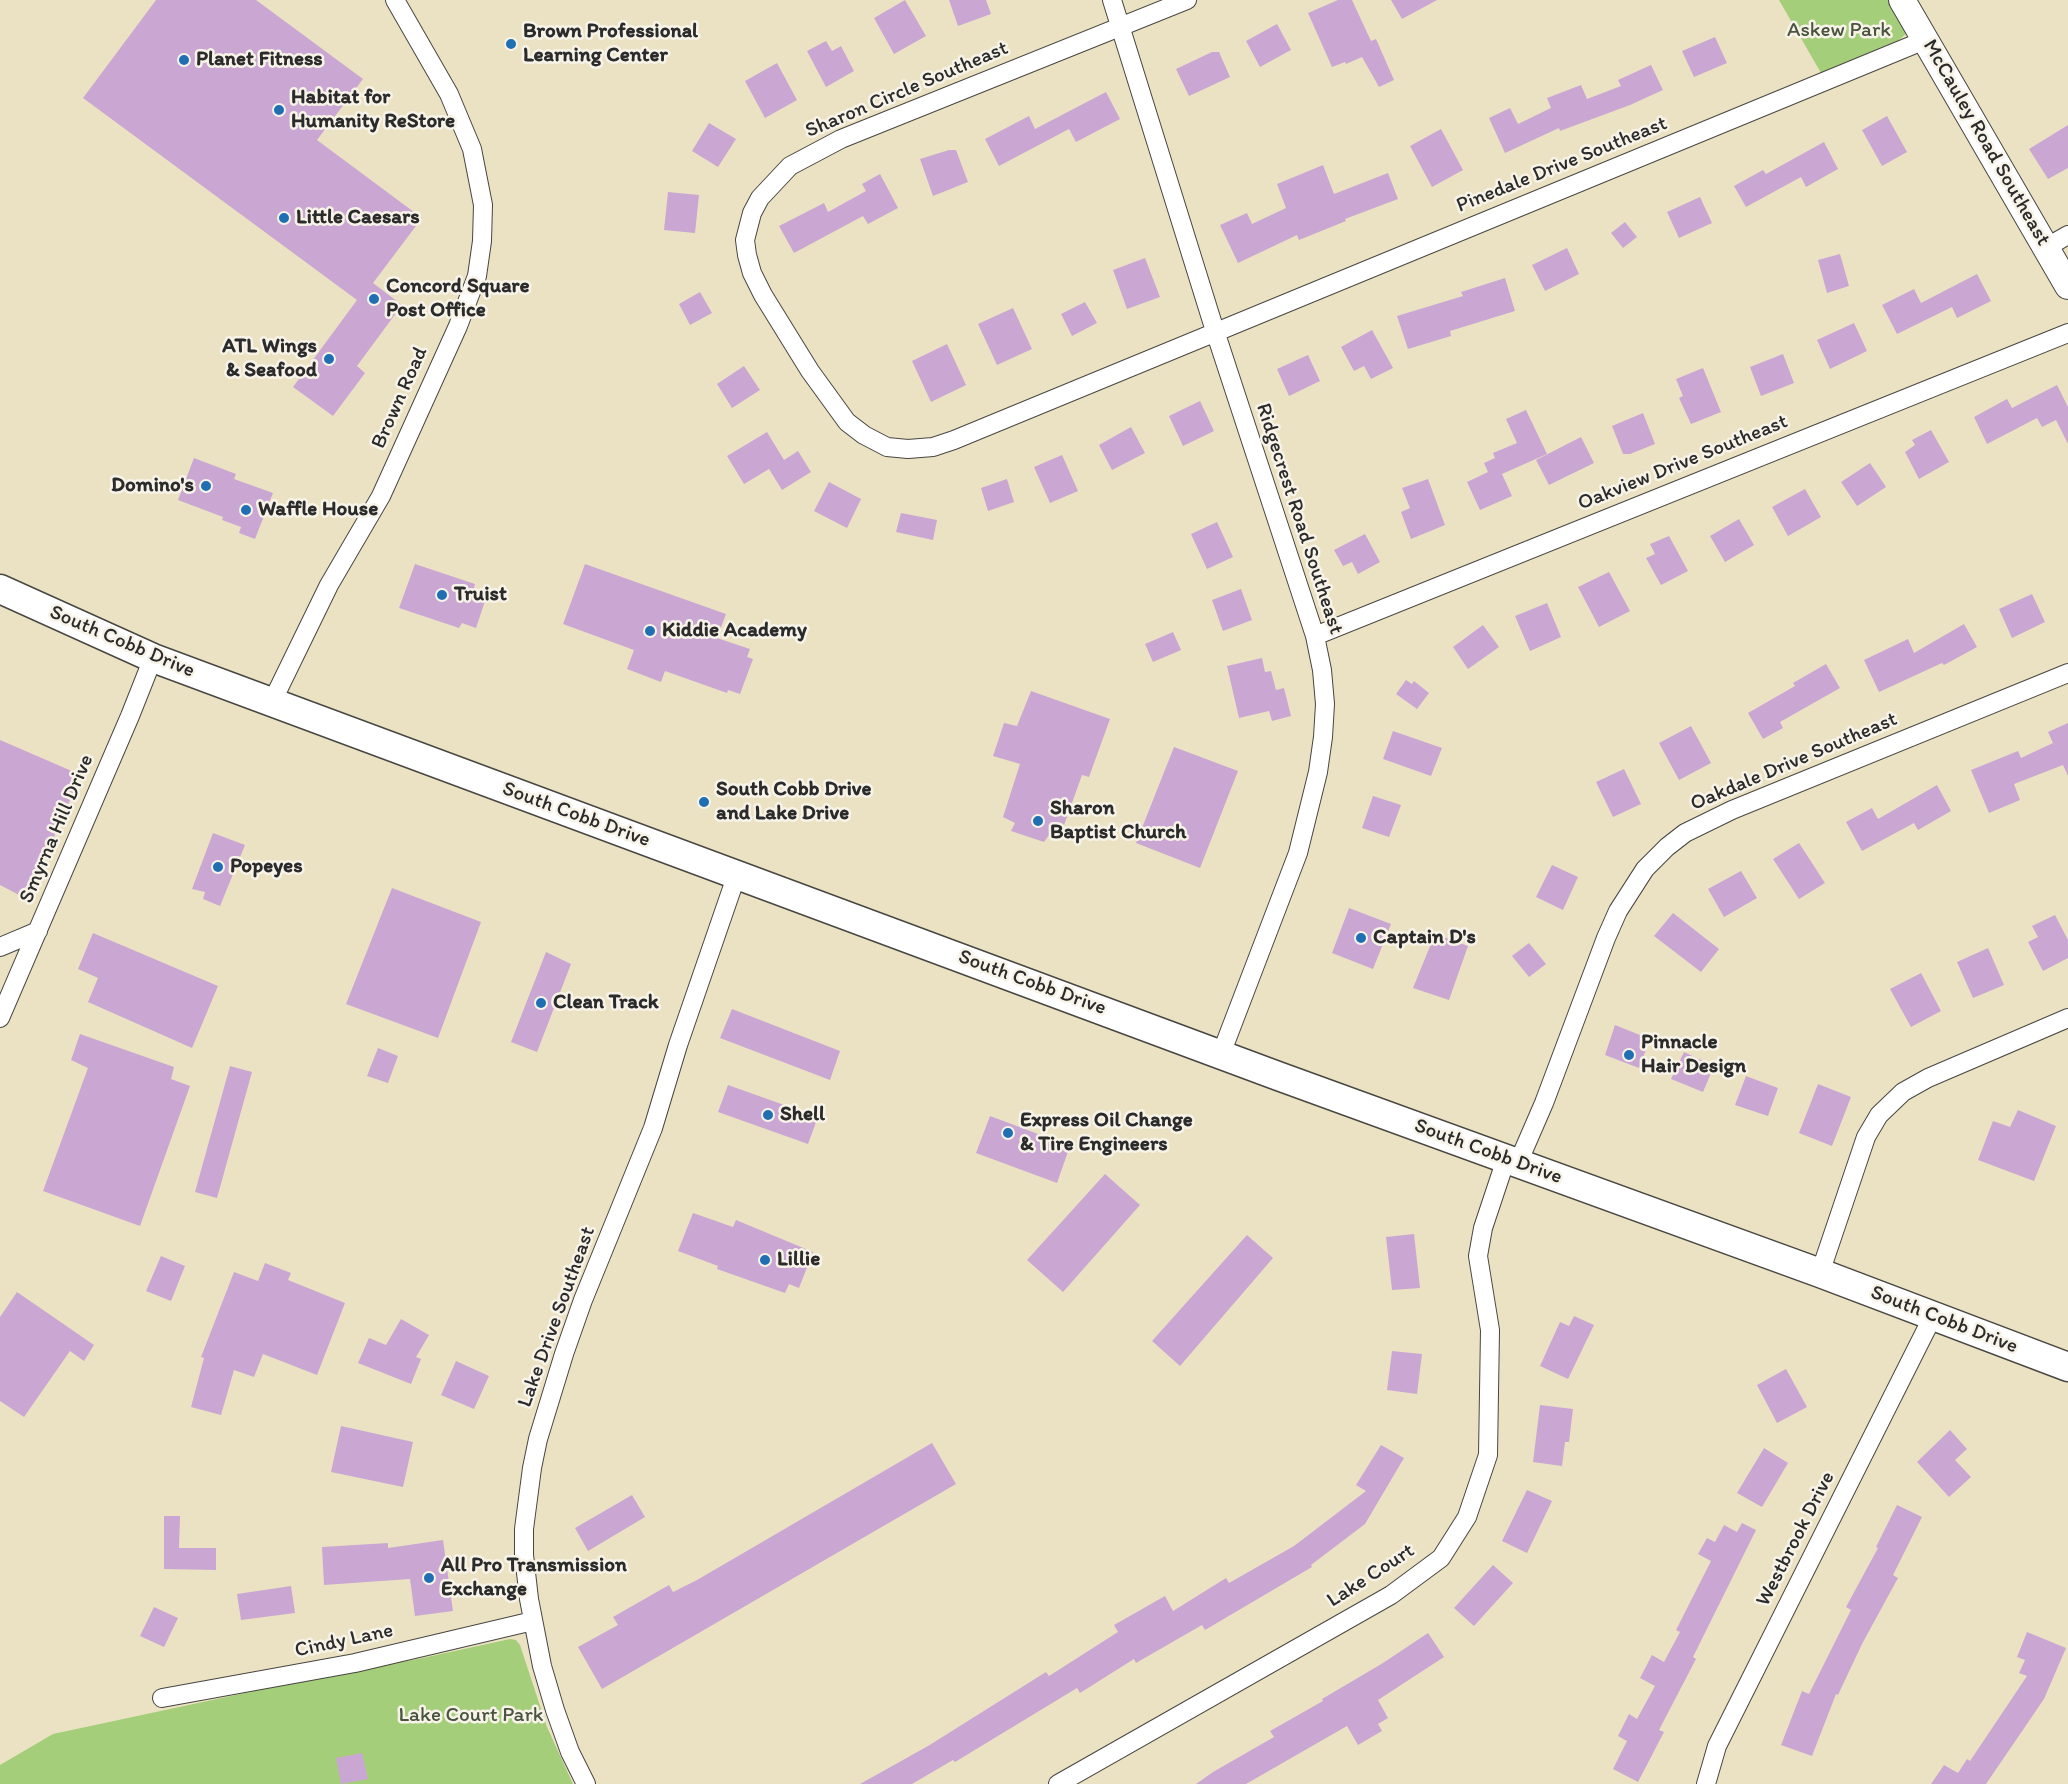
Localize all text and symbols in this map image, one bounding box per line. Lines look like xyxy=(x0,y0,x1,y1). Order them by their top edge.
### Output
park label: Askew Park xyxy=(1787,18,1891,44)
place label: Brown Professional Learning Center xyxy=(523,19,698,69)
street label: McCauley Road Southeast xyxy=(1917,35,2055,251)
street label: Sharon Circle Southeast xyxy=(802,36,1012,144)
marker: Brown Professional Learning Center xyxy=(504,37,518,51)
place label: Planet Fitness xyxy=(196,47,323,73)
marker: Planet Fitness xyxy=(177,53,191,67)
place label: Habitat for Humanity ReStore xyxy=(291,85,455,135)
marker: Habitat for Humanity ReStore xyxy=(272,103,286,117)
street label: Pinedale Drive Southeast xyxy=(1453,111,1671,219)
place label: Little Caesars xyxy=(296,205,420,231)
marker: Little Caesars xyxy=(277,211,291,225)
place label: Concord Square Post Office xyxy=(386,274,530,324)
marker: Concord Square Post Office xyxy=(367,292,381,306)
place label: ATL Wings & Seafood xyxy=(222,334,317,384)
street label: Brown Road xyxy=(366,343,434,453)
marker: ATL Wings & Seafood xyxy=(322,352,336,366)
street label: Ridgecrest Road Southeast xyxy=(1250,400,1348,638)
street label: Oakview Drive Southeast xyxy=(1574,409,1792,517)
place label: Domino's xyxy=(111,473,194,499)
marker: Domino's xyxy=(199,479,213,493)
place label: Waffle House xyxy=(258,497,378,523)
marker: Waffle House xyxy=(239,503,253,517)
place label: Truist xyxy=(454,582,507,608)
marker: Truist xyxy=(435,588,449,602)
street label: South Cobb Drive xyxy=(46,600,198,684)
place label: Kiddie Academy xyxy=(662,618,807,644)
marker: Kiddie Academy xyxy=(643,624,657,638)
street label: Oakdale Drive Southeast xyxy=(1687,707,1901,817)
street label: Smyrna Hill Drive xyxy=(14,751,100,907)
street label: South Cobb Drive xyxy=(499,777,653,853)
place label: South Cobb Drive and Lake Drive xyxy=(716,777,872,827)
marker: South Cobb Drive and Lake Drive xyxy=(697,795,711,809)
place label: Sharon Baptist Church xyxy=(1050,796,1186,846)
marker: Sharon Baptist Church xyxy=(1031,814,1045,828)
place label: Popeyes xyxy=(230,854,303,880)
marker: Popeyes xyxy=(211,860,225,874)
place label: Captain D's xyxy=(1373,925,1476,951)
marker: Captain D's xyxy=(1354,931,1368,945)
street label: South Cobb Drive xyxy=(955,945,1109,1021)
place label: Clean Track xyxy=(553,990,659,1016)
marker: Clean Track xyxy=(534,996,548,1010)
place label: Pinnacle Hair Design xyxy=(1641,1030,1746,1080)
marker: Pinnacle Hair Design xyxy=(1622,1048,1636,1062)
place label: Shell xyxy=(780,1102,825,1128)
marker: Shell xyxy=(761,1108,775,1122)
place label: Express Oil Change & Tire Engineers xyxy=(1020,1108,1193,1158)
street label: South Cobb Drive xyxy=(1411,1114,1565,1190)
marker: Express Oil Change & Tire Engineers xyxy=(1001,1126,1015,1140)
street label: Lake Drive Southeast xyxy=(513,1223,601,1411)
place label: Lillie xyxy=(777,1247,820,1273)
marker: Lillie xyxy=(758,1253,772,1267)
street label: South Cobb Drive xyxy=(1867,1280,2021,1360)
street label: Westbrook Drive xyxy=(1751,1467,1841,1611)
street label: Lake Court xyxy=(1323,1538,1419,1614)
place label: All Pro Transmission Exchange xyxy=(441,1553,627,1603)
marker: All Pro Transmission Exchange xyxy=(422,1571,436,1585)
street label: Cindy Lane xyxy=(292,1618,396,1664)
park label: Lake Court Park xyxy=(398,1703,544,1729)

